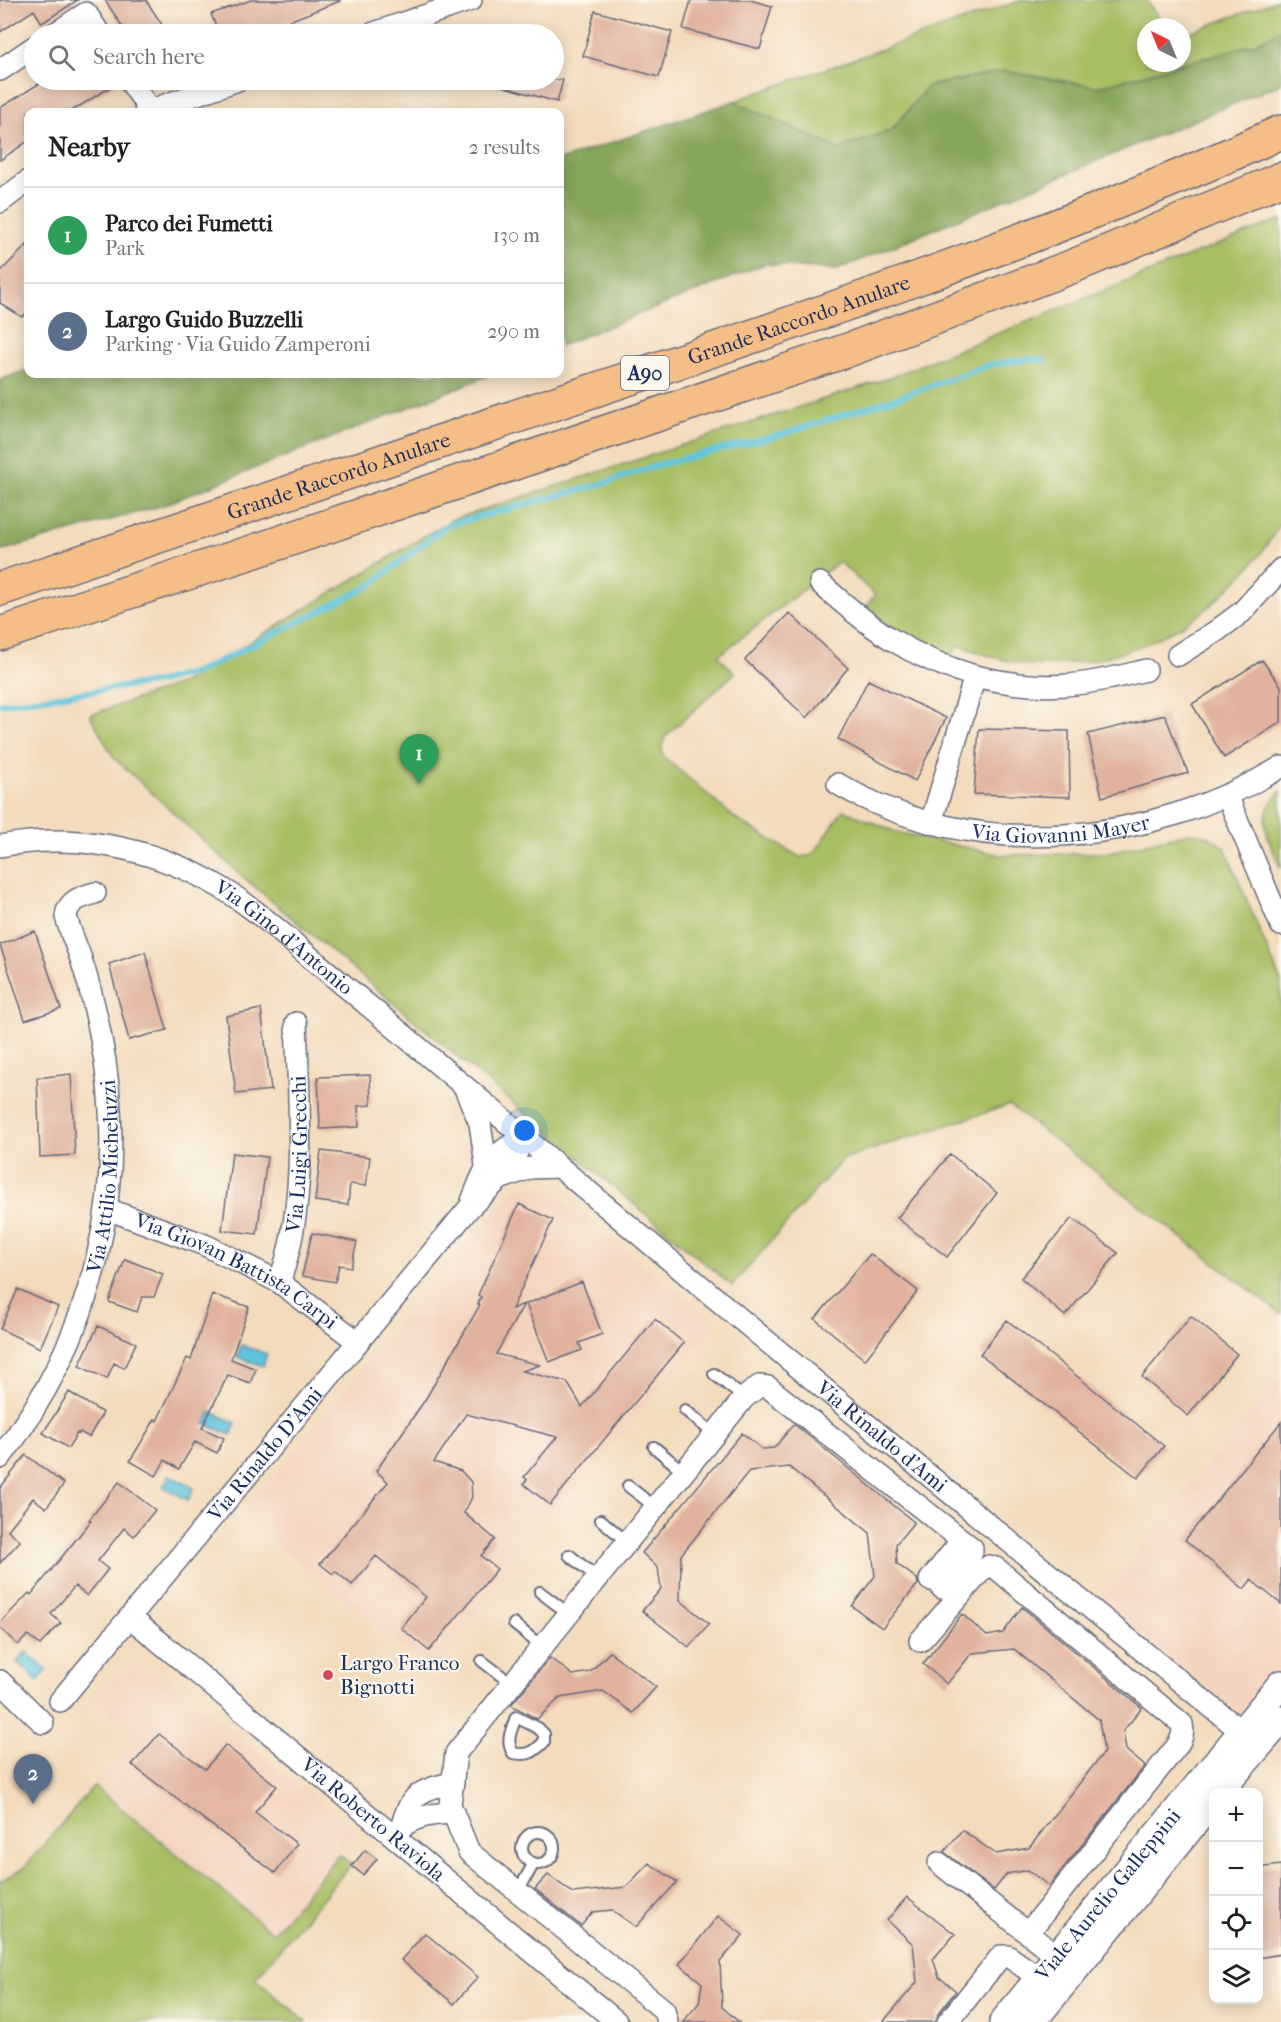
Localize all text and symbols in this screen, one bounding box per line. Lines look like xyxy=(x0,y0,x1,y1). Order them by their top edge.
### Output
north arrow xyxy=(1137,18,1191,72)
search box xyxy=(24,24,564,90)
icon: search xyxy=(45,41,78,74)
text: Search here xyxy=(93,44,205,70)
text: Nearby xyxy=(48,132,130,163)
text: 2 results xyxy=(469,136,540,159)
text: Parco dei Fumetti xyxy=(105,211,273,237)
text: 1 xyxy=(64,224,71,247)
text: 130 m xyxy=(493,224,540,247)
text: Park xyxy=(105,237,145,260)
street label: Grande Raccordo Anulare xyxy=(685,270,913,370)
text: Largo Guido Buzzelli xyxy=(105,307,303,333)
text: 2 xyxy=(62,320,73,343)
text: 290 m xyxy=(487,320,540,343)
text: Parking · Via Guido Zamperoni xyxy=(105,333,371,356)
road number: A90 xyxy=(621,356,669,390)
street label: Grande Raccordo Anulare xyxy=(224,427,453,525)
pin: 1 xyxy=(400,734,438,784)
street label: Via Giovanni Mayer xyxy=(969,810,1152,848)
street label: Via Gino d'Antonio xyxy=(210,874,358,1000)
street label: Via Luigi Grecchi xyxy=(281,1075,312,1236)
street label: Via Attilio Micheluzzi xyxy=(81,1079,123,1277)
your location xyxy=(510,1116,539,1145)
street label: Via Giovan Battista Carpi xyxy=(131,1208,342,1334)
street label: Via Rinaldo d'Ami xyxy=(811,1375,952,1497)
street label: Via Rinaldo D'Ami xyxy=(202,1382,327,1527)
place label: Largo Franco Bignotti xyxy=(340,1651,460,1699)
marker: Largo Franco Bignotti xyxy=(321,1668,335,1682)
street label: Via Roberto Raviola xyxy=(295,1752,450,1886)
pin: 2 xyxy=(14,1754,52,1804)
map controls xyxy=(1209,1788,1263,2004)
button: + xyxy=(1209,1788,1263,1842)
street label: Viale Aurelio Galleppini xyxy=(1029,1804,1185,1986)
button: − xyxy=(1209,1842,1263,1896)
button: locate xyxy=(1209,1896,1263,1950)
button: layers xyxy=(1209,1950,1263,2004)

